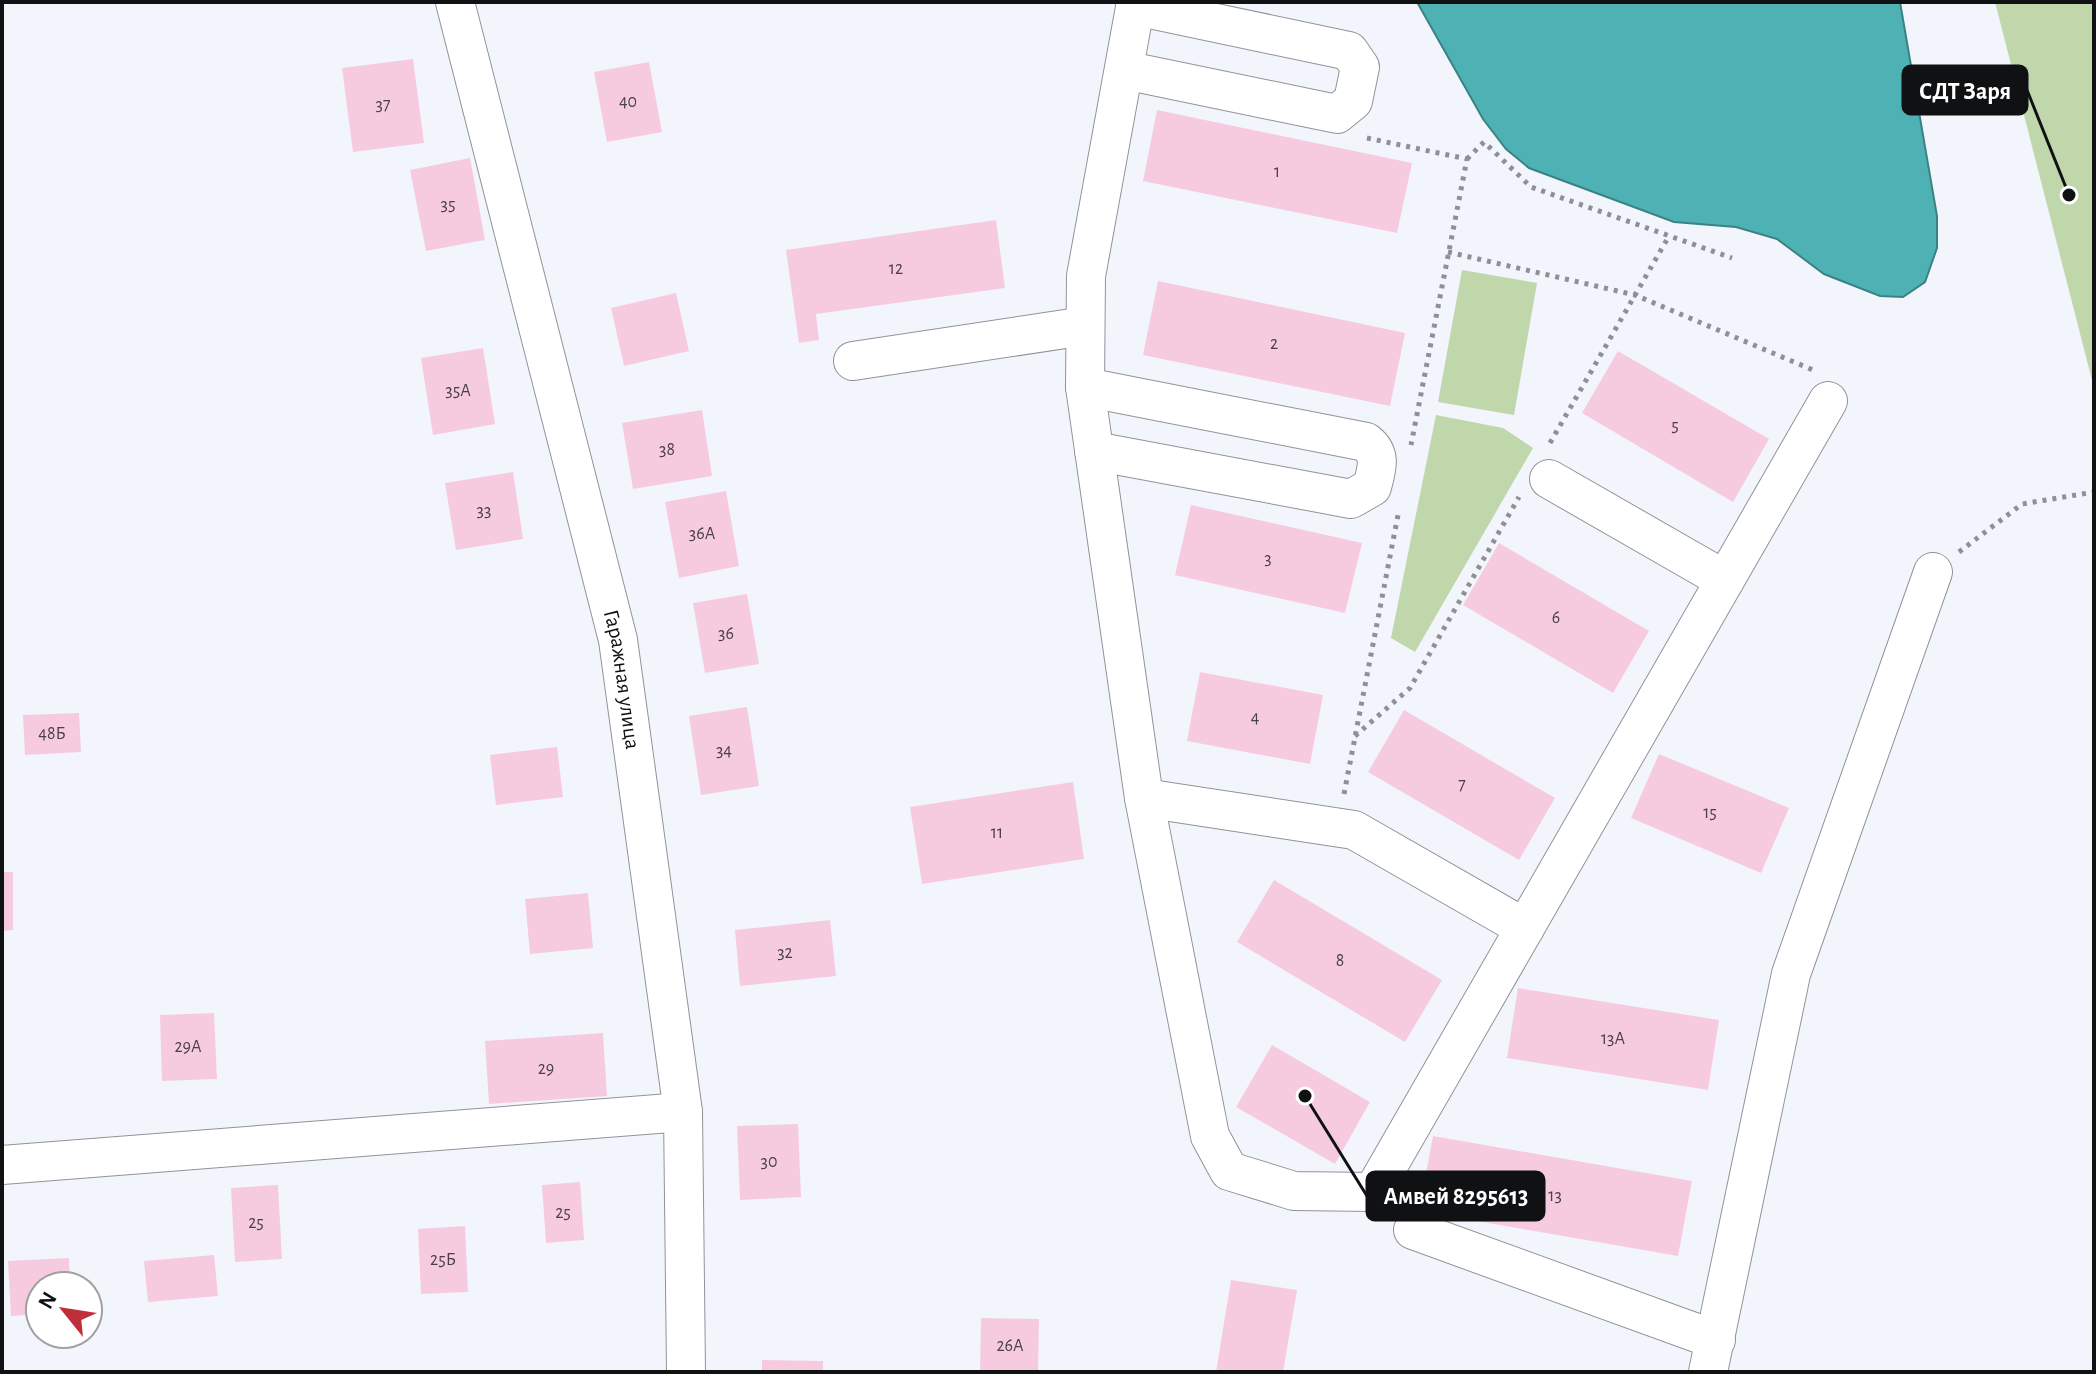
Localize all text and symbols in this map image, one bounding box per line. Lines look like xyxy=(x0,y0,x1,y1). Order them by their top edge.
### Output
callout: СДТ Заря xyxy=(1903,66,2027,114)
text: СДТ Заря xyxy=(1919,80,2011,104)
house number: 40 xyxy=(619,93,637,111)
house number: 37 xyxy=(376,96,390,114)
house number: 1 xyxy=(1274,163,1280,181)
house number: 35 xyxy=(441,196,455,214)
house number: 12 xyxy=(889,260,903,278)
house number: 2 xyxy=(1270,335,1278,353)
house number: 35А xyxy=(445,382,471,400)
house number: 5 xyxy=(1671,417,1679,435)
house number: 38 xyxy=(659,441,675,459)
house number: 33 xyxy=(477,502,491,520)
house number: 36А xyxy=(689,525,716,543)
house number: 3 xyxy=(1264,550,1272,568)
street label: Гаражная улица xyxy=(600,607,644,751)
house number: 6 xyxy=(1552,609,1560,627)
house number: 36 xyxy=(718,625,734,643)
house number: 4 xyxy=(1251,709,1260,727)
house number: 48Б xyxy=(38,725,66,743)
house number: 34 xyxy=(716,742,732,760)
house number: 7 xyxy=(1458,776,1466,794)
house number: 15 xyxy=(1703,804,1717,822)
house number: 11 xyxy=(991,824,1003,842)
house number: 32 xyxy=(777,944,793,962)
house number: 8 xyxy=(1336,952,1344,970)
house number: 13А xyxy=(1601,1030,1626,1048)
house number: 29А xyxy=(174,1038,202,1056)
house number: 29 xyxy=(538,1060,554,1078)
house number: 30 xyxy=(761,1153,777,1171)
callout: Амвей 8295613 xyxy=(1367,1172,1544,1220)
text: Амвей 8295613 xyxy=(1384,1185,1528,1209)
house number: 13 xyxy=(1548,1187,1562,1205)
house number: 25 xyxy=(555,1204,571,1222)
house number: 25 xyxy=(248,1214,264,1232)
house number: 25Б xyxy=(430,1251,456,1269)
north arrow xyxy=(24,1270,104,1350)
text: N xyxy=(34,1288,61,1313)
house number: 26А xyxy=(996,1337,1024,1355)

